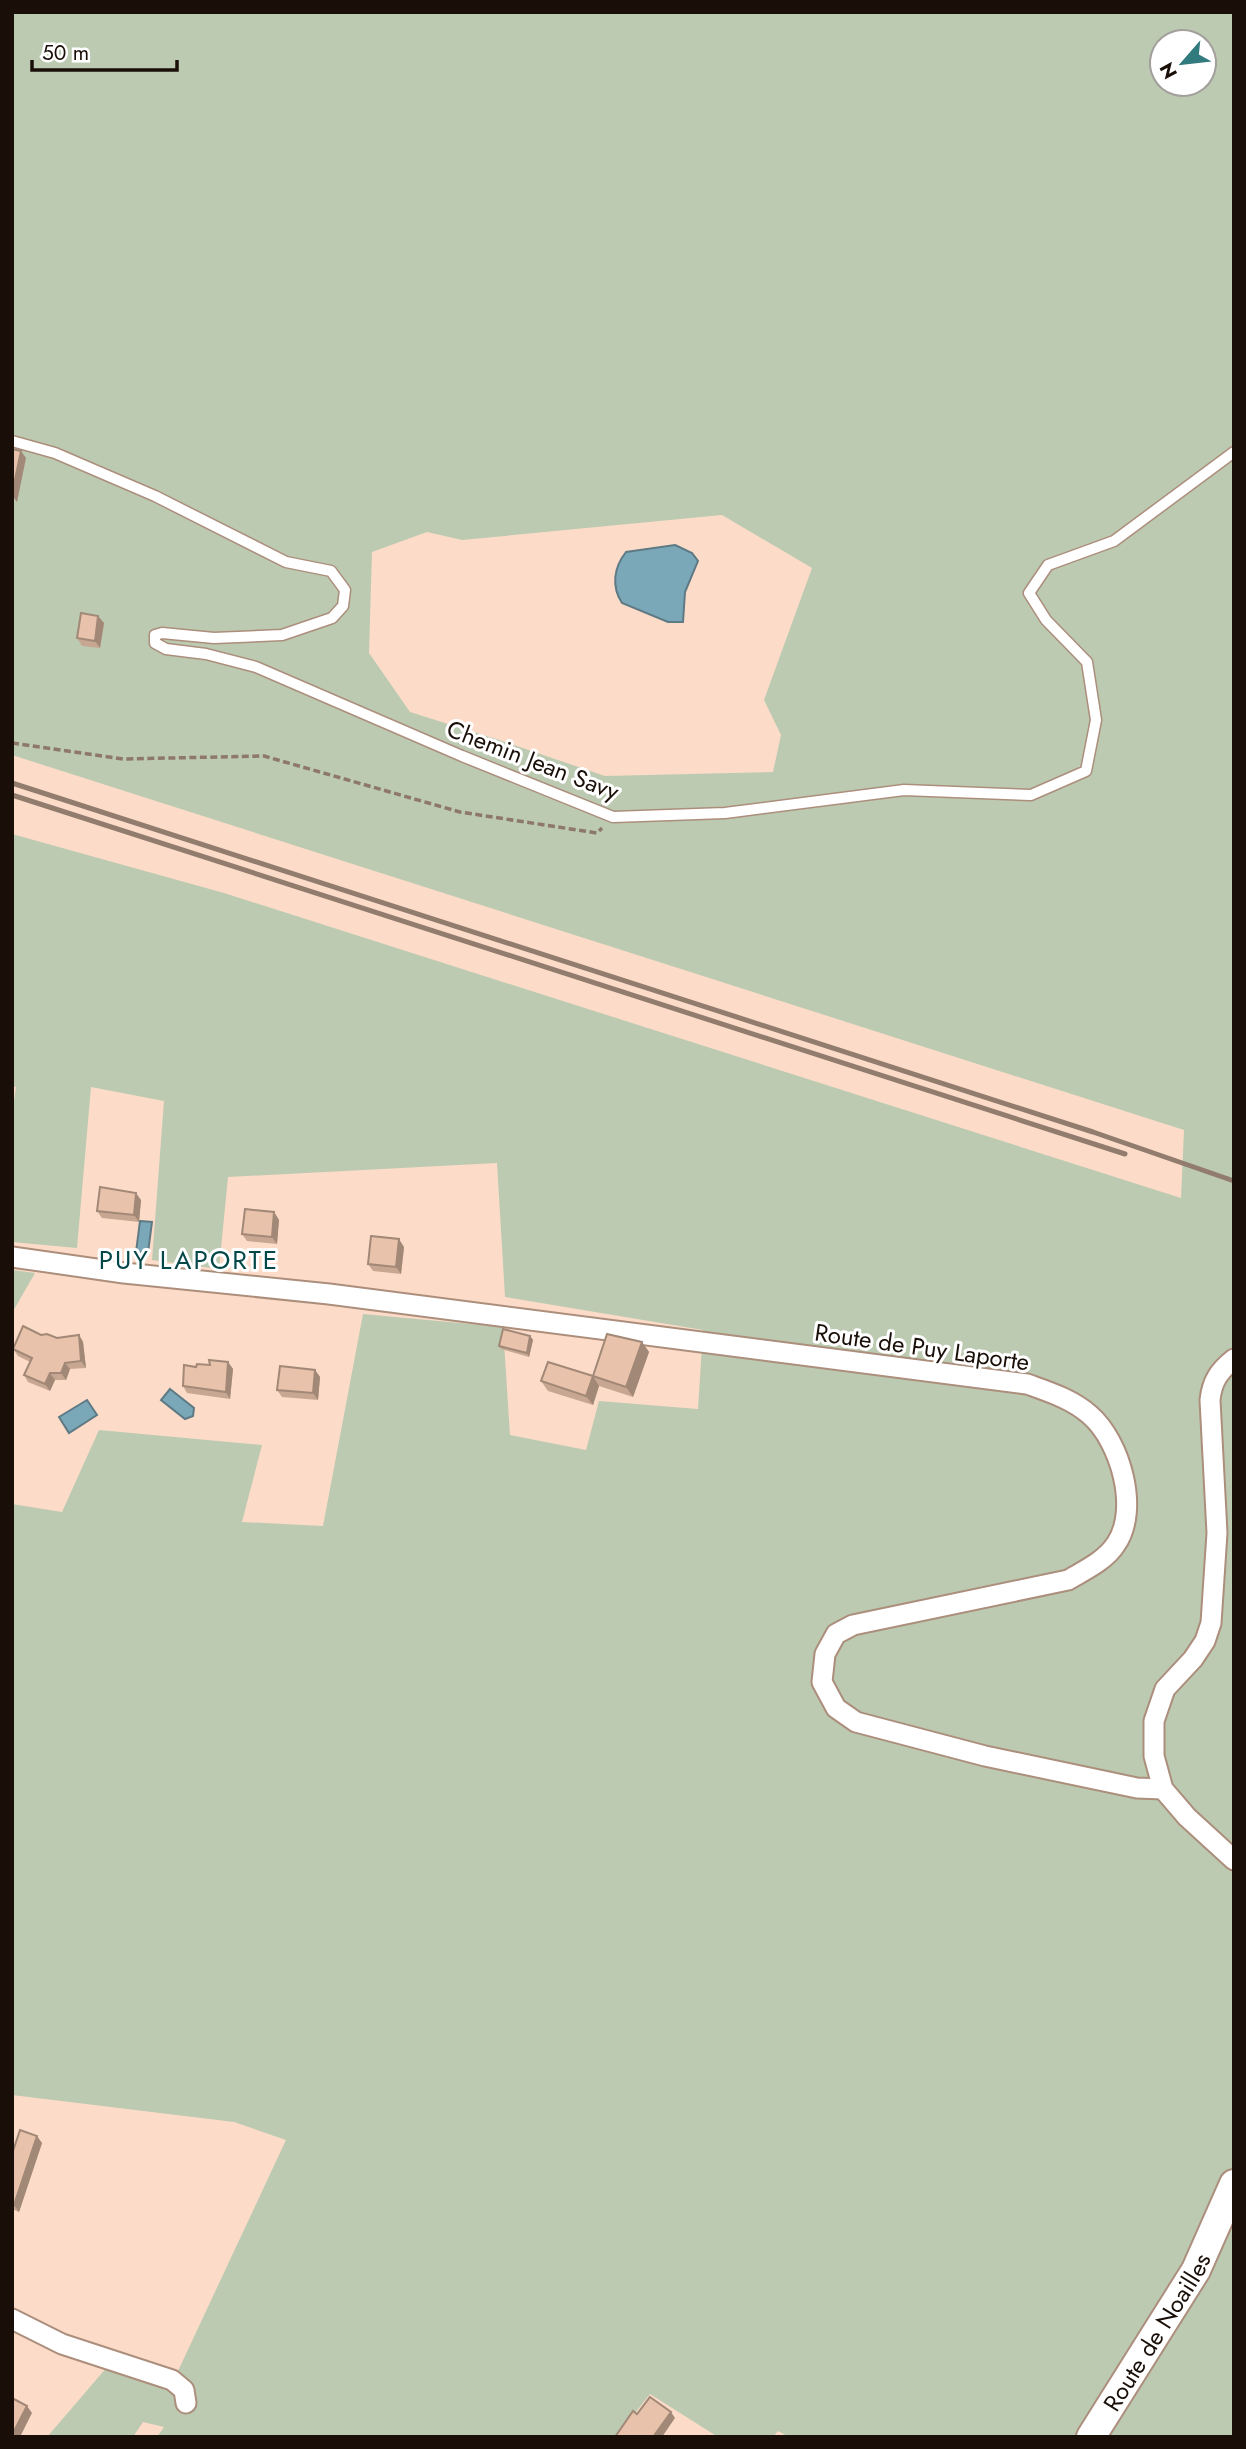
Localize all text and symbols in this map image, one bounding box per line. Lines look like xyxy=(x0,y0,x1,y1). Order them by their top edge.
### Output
scale bar xyxy=(32,28,177,72)
north arrow xyxy=(1148,28,1218,98)
text: 50 m xyxy=(42,38,89,68)
text: N xyxy=(1153,58,1184,84)
street label: Chemin Jean Savy xyxy=(442,711,625,809)
district label: PUY LAPORTE xyxy=(99,1241,279,1279)
street label: Route de Puy Laporte xyxy=(813,1315,1031,1379)
street label: Route de Noailles xyxy=(1094,2247,1219,2418)

